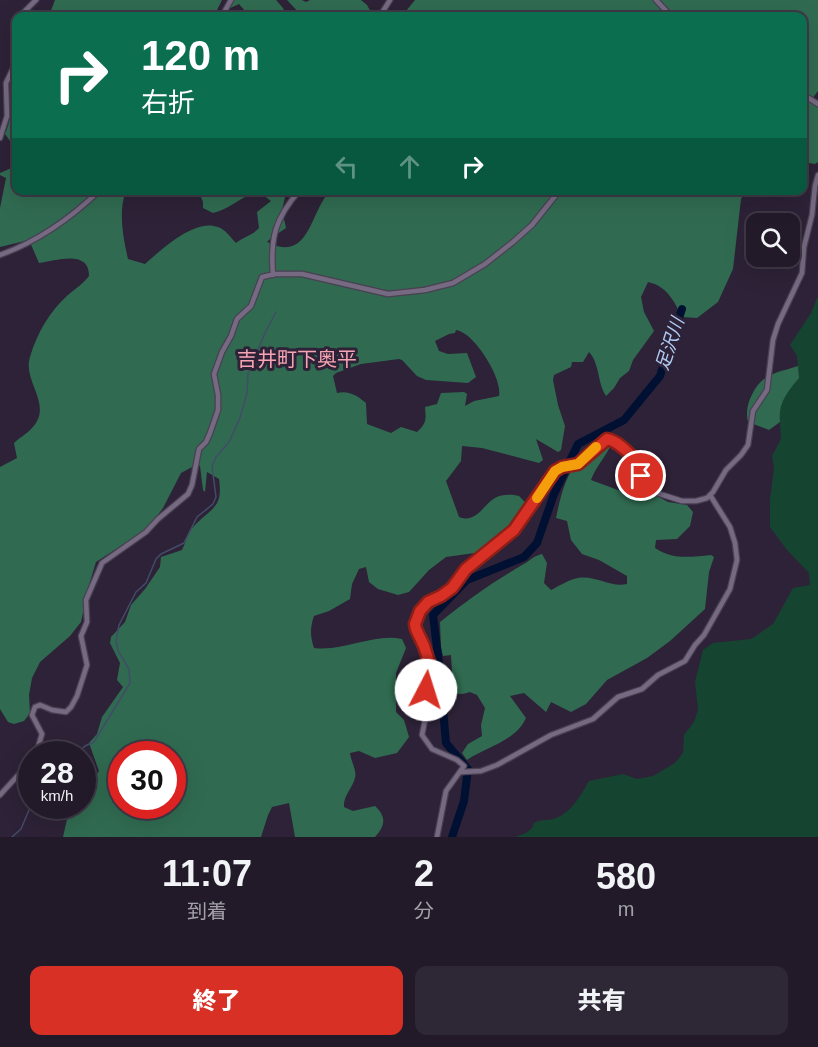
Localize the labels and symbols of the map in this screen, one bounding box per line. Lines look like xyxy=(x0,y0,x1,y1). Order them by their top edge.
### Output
water label: 足沢川 xyxy=(652,313,688,373)
district label: 吉井町下奥平 xyxy=(237,348,357,370)
pin xyxy=(615,450,666,501)
position arrow xyxy=(394,658,458,722)
speed limit sign: 30 xyxy=(108,741,186,819)

